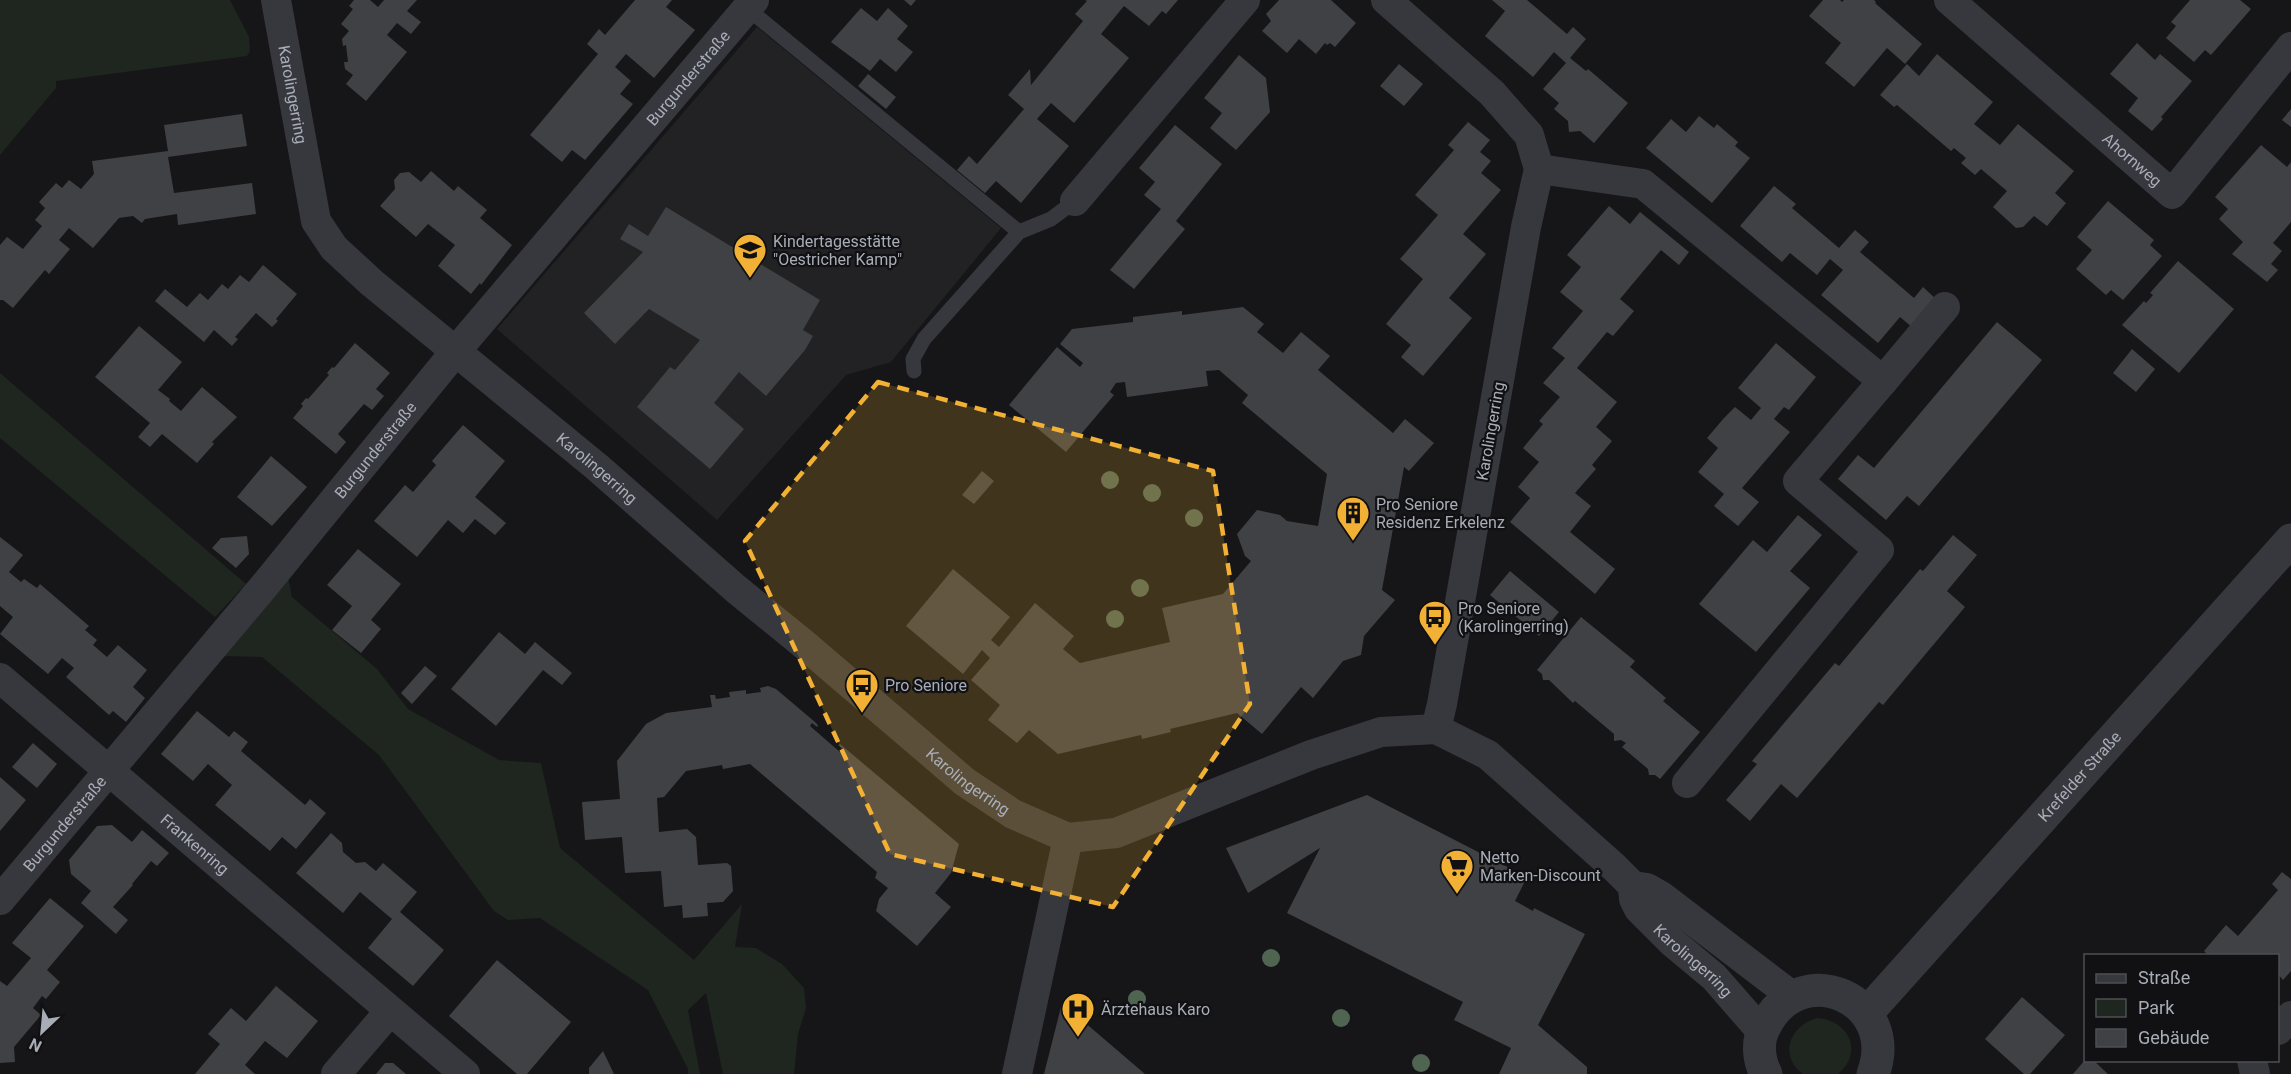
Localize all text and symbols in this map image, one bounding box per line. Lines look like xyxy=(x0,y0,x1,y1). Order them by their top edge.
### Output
street label: Burgunderstraße xyxy=(643,27,734,130)
street label: Karolingerring xyxy=(274,44,311,145)
street label: Ahornweg xyxy=(2099,129,2165,191)
school or university icon: Kindertagesstätte "Oestricher Kamp" xyxy=(732,232,768,279)
place label: Kindertagesstätte "Oestricher Kamp" xyxy=(773,232,902,269)
street label: Karolingerring xyxy=(1472,380,1509,482)
street label: Burgunderstraße xyxy=(331,398,421,502)
street label: Karolingerring xyxy=(553,429,641,508)
building icon: Pro Seniore Residenz Erkelenz xyxy=(1335,495,1371,542)
place label: Pro Seniore Residenz Erkelenz xyxy=(1376,495,1505,532)
bus stop icon: Pro Seniore (Karolingerring) xyxy=(1417,599,1453,646)
place label: Pro Seniore (Karolingerring) xyxy=(1458,599,1569,636)
bus stop icon: Pro Seniore xyxy=(844,667,880,714)
place label: Pro Seniore xyxy=(885,676,967,695)
street label: Krefelder Straße xyxy=(2034,727,2125,826)
street label: Karolingerring xyxy=(922,744,1013,819)
street label: Burgunderstraße xyxy=(19,772,110,875)
street label: Frankenring xyxy=(157,810,233,879)
supermarket icon: Netto Marken-Discount xyxy=(1439,848,1475,895)
place label: Netto Marken-Discount xyxy=(1480,848,1601,885)
street label: Karolingerring xyxy=(1650,920,1736,1001)
legend xyxy=(2084,954,2279,1062)
text: Straße xyxy=(2138,967,2190,988)
hospital icon: Ärztehaus Karo xyxy=(1060,991,1096,1038)
text: Park xyxy=(2138,997,2175,1018)
place label: Ärztehaus Karo xyxy=(1101,1000,1210,1019)
north arrow xyxy=(12,1002,72,1062)
text: Gebäude xyxy=(2138,1027,2209,1048)
text: N xyxy=(26,1034,45,1056)

